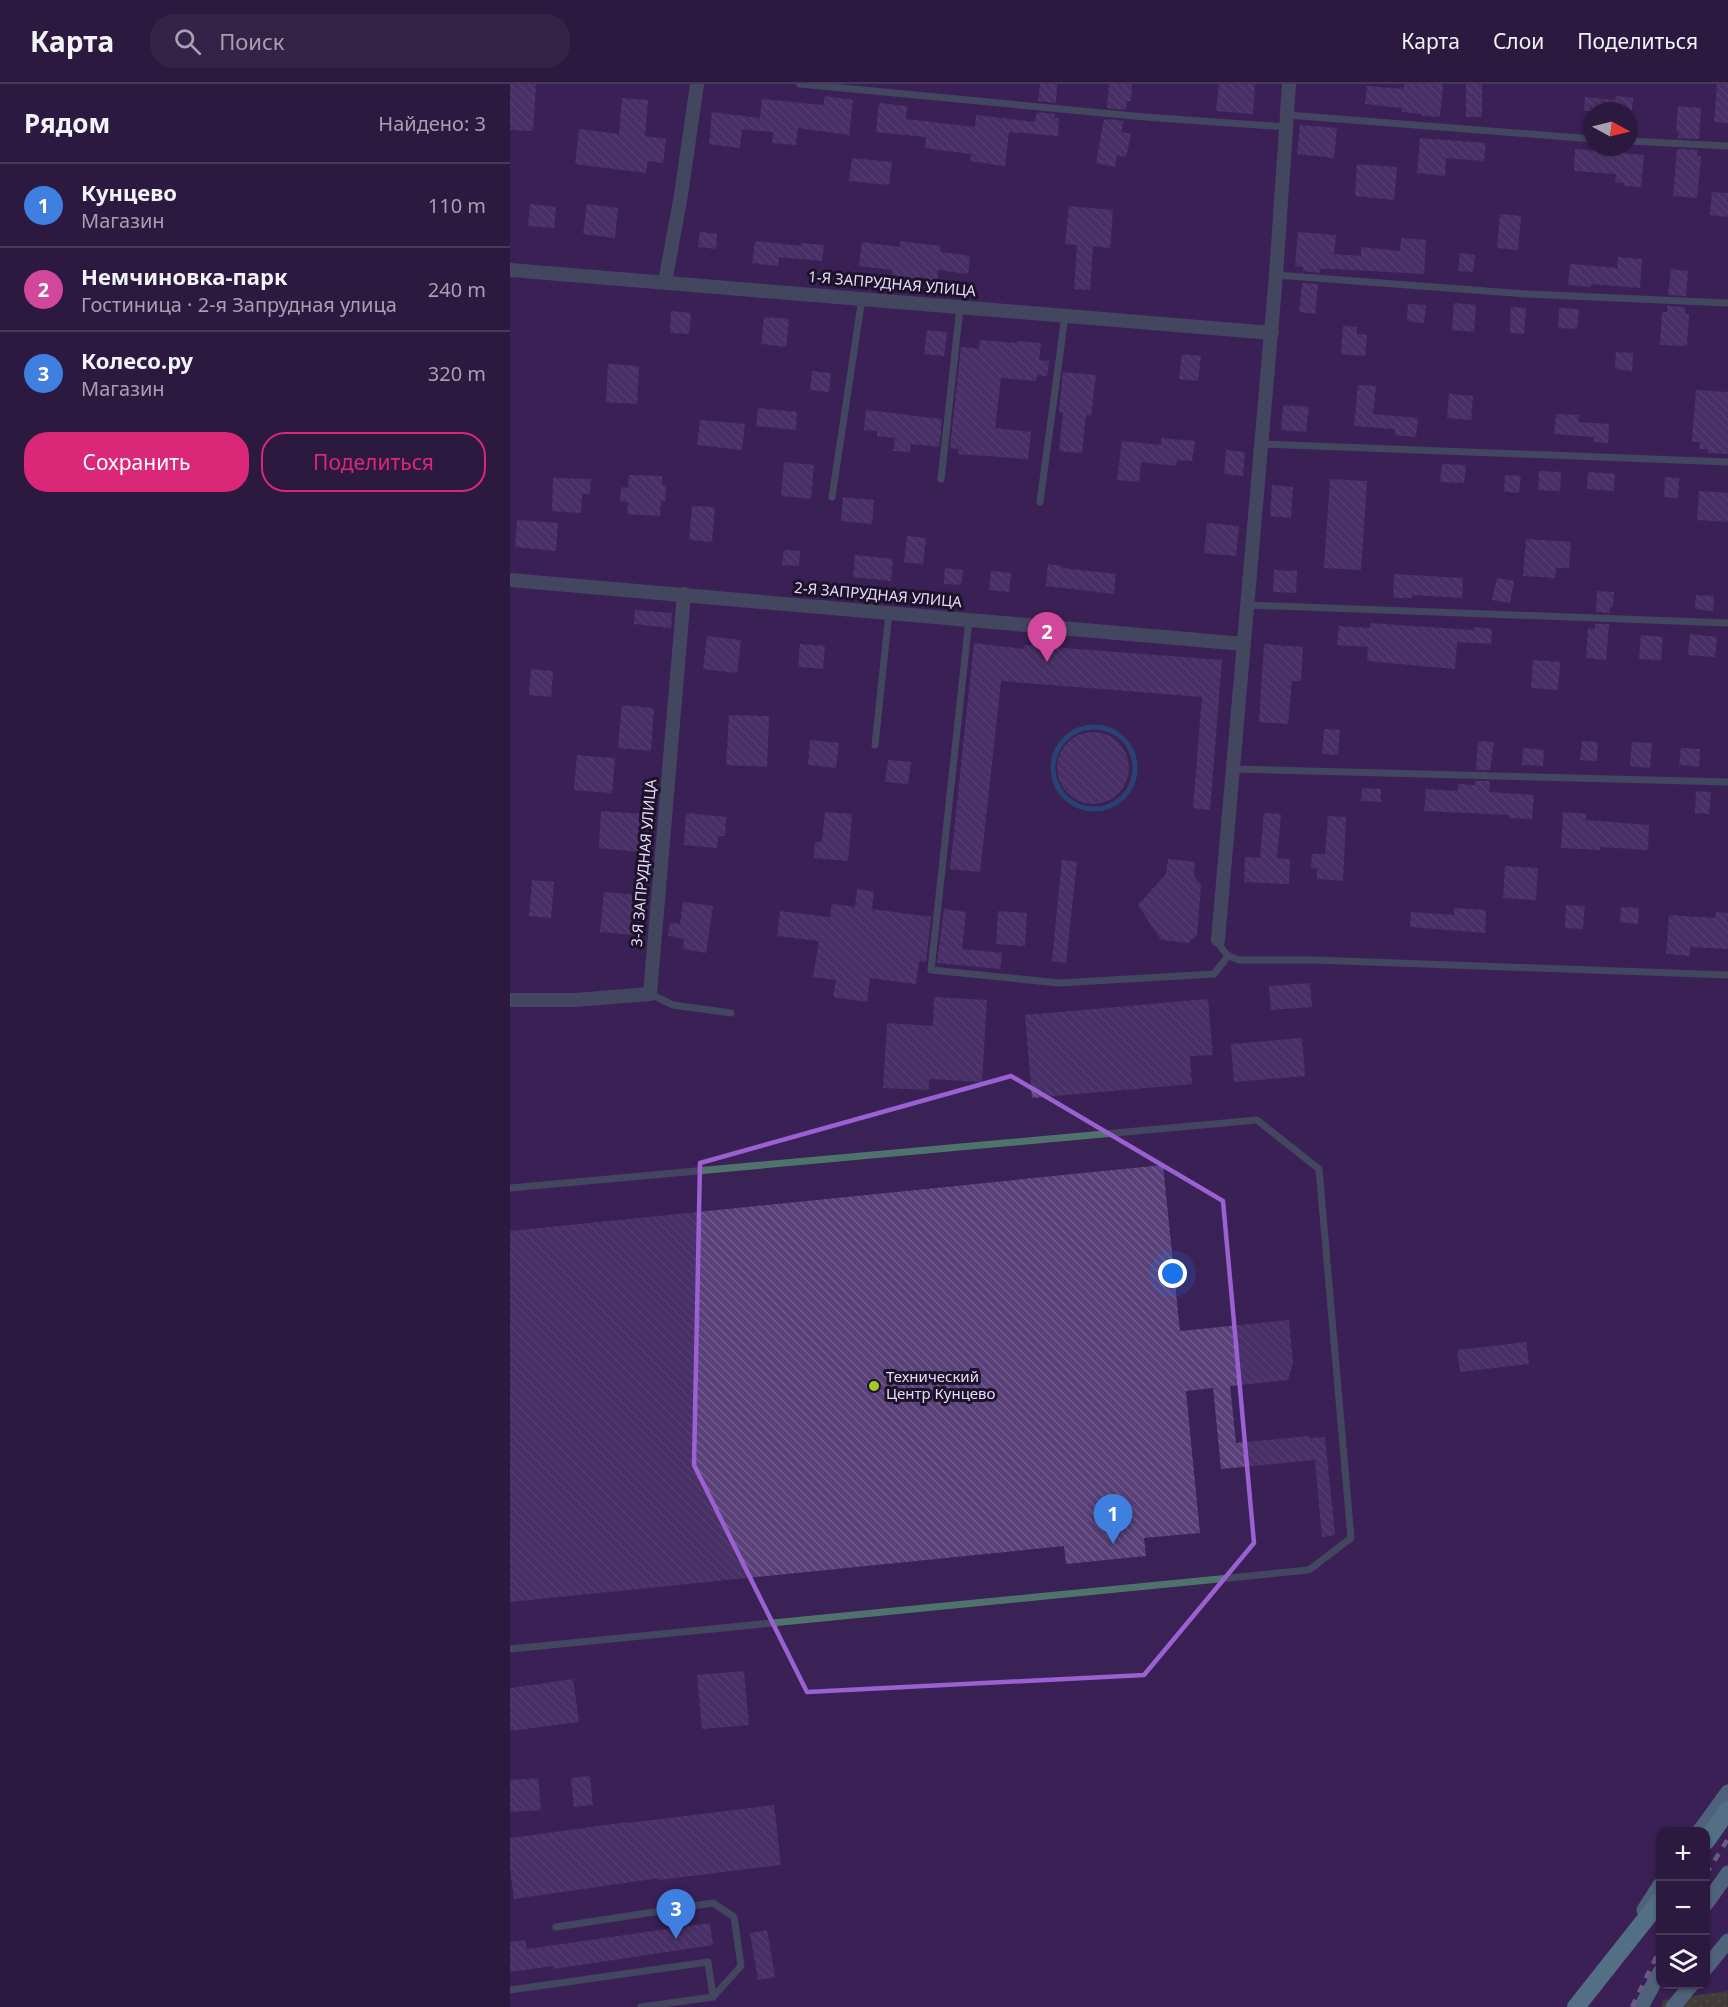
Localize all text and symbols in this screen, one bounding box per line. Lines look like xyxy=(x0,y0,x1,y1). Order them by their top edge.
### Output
search box xyxy=(150,14,570,68)
text: Карта xyxy=(30,22,114,60)
icon: search xyxy=(171,25,204,58)
text: Поиск xyxy=(219,26,285,56)
text: Карта xyxy=(1401,27,1460,55)
text: Слои xyxy=(1493,27,1544,55)
text: Поделиться xyxy=(1577,27,1698,55)
north arrow xyxy=(1584,102,1638,156)
text: Рядом xyxy=(24,105,110,141)
text: Найдено: 3 xyxy=(378,110,486,137)
text: Кунцево xyxy=(81,177,177,207)
text: 1 xyxy=(38,192,49,219)
text: 110 m xyxy=(428,192,486,219)
text: Магазин xyxy=(81,207,165,234)
text: Немчиновка-парк xyxy=(81,261,287,291)
street label: 1-Я ЗАПРУДНАЯ УЛИЦА xyxy=(807,266,977,300)
text: 2 xyxy=(38,276,49,303)
text: 240 m xyxy=(428,276,486,303)
text: Гостиница · 2-я Запрудная улица xyxy=(81,291,397,318)
text: Колесо.ру xyxy=(81,345,193,375)
text: 3 xyxy=(38,360,49,387)
text: 320 m xyxy=(428,360,486,387)
text: Магазин xyxy=(81,375,165,402)
button: Сохранить xyxy=(24,432,249,492)
button: Поделиться xyxy=(261,432,486,492)
street label: 2-Я ЗАПРУДНАЯ УЛИЦА xyxy=(793,577,963,611)
pin: 2 xyxy=(1028,612,1066,662)
street label: 3-Я ЗАПРУДНАЯ УЛИЦА xyxy=(626,778,660,948)
your location xyxy=(1158,1259,1187,1288)
place label: Технический Центр Кунцево xyxy=(886,1366,996,1403)
marker: Технический Центр Кунцево xyxy=(867,1379,881,1393)
pin: 1 xyxy=(1094,1494,1132,1544)
map controls xyxy=(1656,1827,1710,1989)
button: + xyxy=(1656,1827,1710,1881)
button: − xyxy=(1656,1881,1710,1935)
pin: 3 xyxy=(656,1890,696,1939)
button: layers xyxy=(1656,1935,1710,1989)

